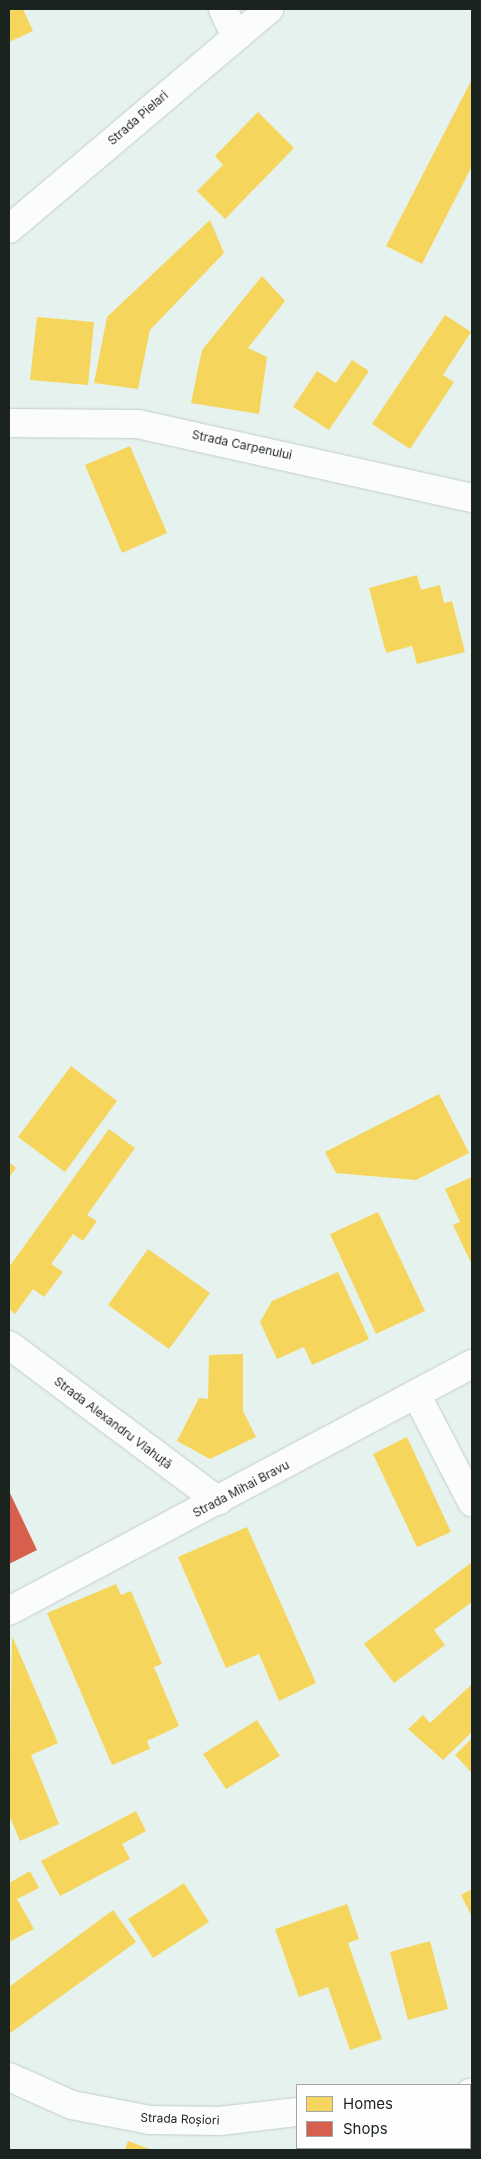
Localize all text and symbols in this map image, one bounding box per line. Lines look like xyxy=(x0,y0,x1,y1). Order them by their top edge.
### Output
street label: Strada Pielari xyxy=(105,88,171,148)
street label: Strada Carpenului xyxy=(191,427,293,463)
street label: Strada Alexandru Vlahuță xyxy=(51,1374,175,1472)
street label: Strada Mihai Bravu xyxy=(190,1458,292,1520)
legend xyxy=(296,2084,471,2149)
text: Homes xyxy=(343,2094,393,2113)
street label: Strada Roșiori xyxy=(140,2110,220,2128)
text: Shops xyxy=(343,2119,388,2138)

